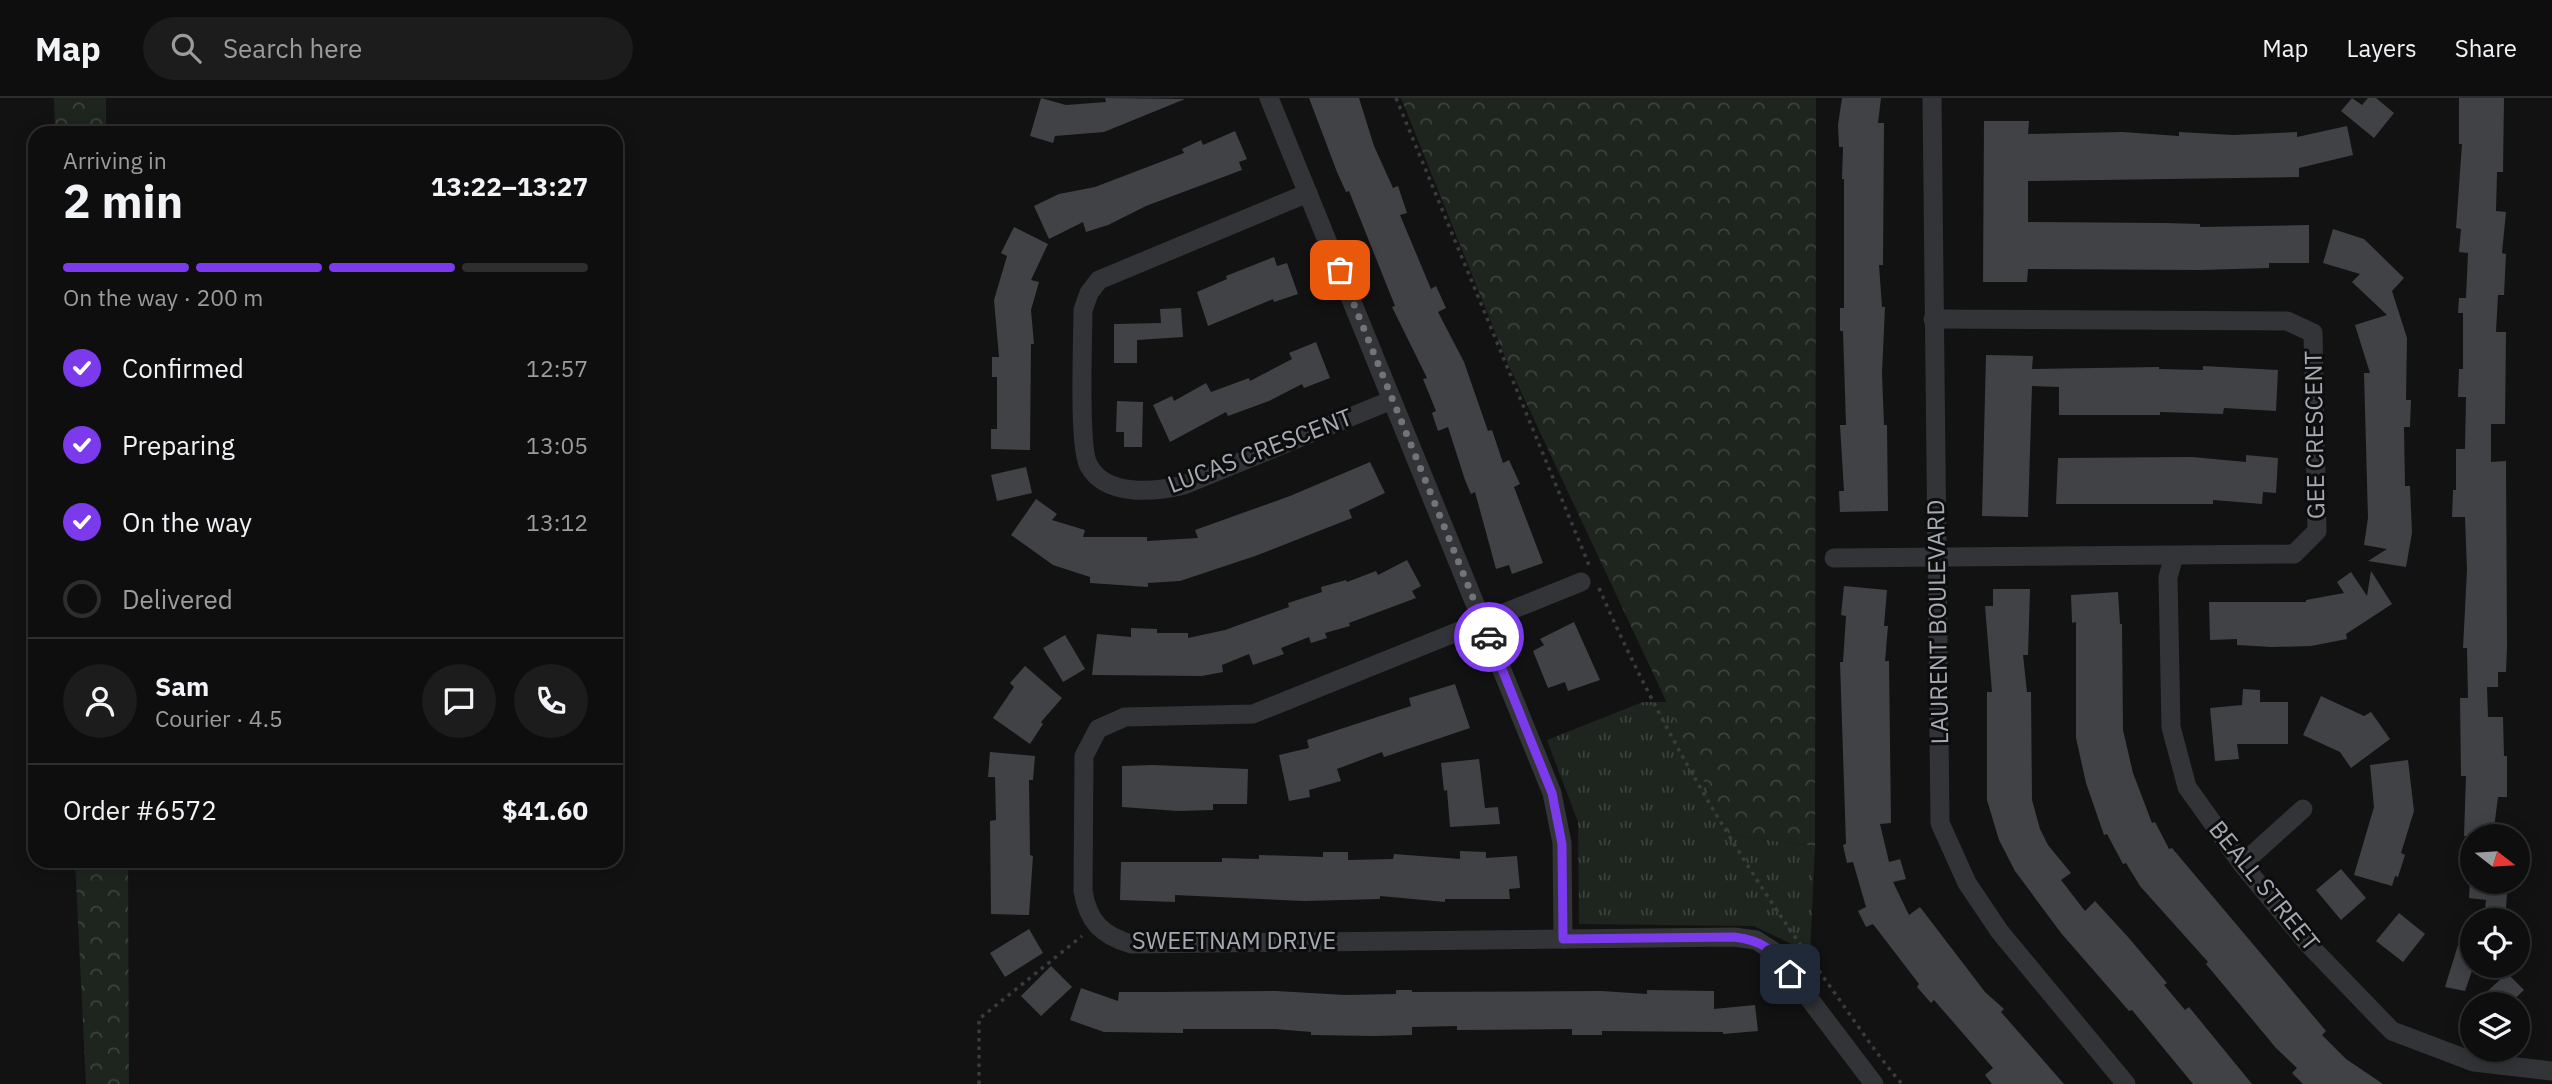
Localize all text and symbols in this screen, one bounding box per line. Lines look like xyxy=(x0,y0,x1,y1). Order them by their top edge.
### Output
search box xyxy=(143,17,633,80)
text: Map xyxy=(35,27,101,70)
icon: search xyxy=(167,29,205,67)
text: Search here xyxy=(223,31,362,65)
text: Map xyxy=(2262,32,2309,64)
text: Layers xyxy=(2347,32,2417,64)
text: Share xyxy=(2455,32,2517,64)
text: Arriving in xyxy=(63,145,167,175)
text: 13:22–13:27 xyxy=(431,169,588,203)
text: 2 min xyxy=(63,171,183,231)
pin xyxy=(1310,240,1370,300)
icon: bag xyxy=(1321,251,1359,289)
text: On the way · 200 m xyxy=(63,282,263,312)
icon: check xyxy=(63,349,101,387)
street label: GEE CRESCENT xyxy=(2297,350,2331,519)
text: Confirmed xyxy=(122,351,244,385)
text: 12:57 xyxy=(526,353,588,383)
street label: LUCAS CRESCENT xyxy=(1163,400,1357,500)
icon: check xyxy=(63,426,101,464)
text: Preparing xyxy=(122,428,235,462)
text: 13:05 xyxy=(526,430,588,460)
street label: LAURENT BOULEVARD xyxy=(1919,499,1955,745)
icon: check xyxy=(63,503,101,541)
text: On the way xyxy=(122,505,252,539)
text: 13:12 xyxy=(526,507,588,537)
text: Delivered xyxy=(122,582,233,616)
courier xyxy=(1454,602,1524,672)
icon: car xyxy=(1470,618,1508,656)
button: person xyxy=(63,664,137,738)
button: chat xyxy=(422,664,496,738)
button: phone xyxy=(514,664,588,738)
text: Sam xyxy=(155,669,209,703)
text: Courier · 4.5 xyxy=(155,703,283,733)
text: Order #6572 xyxy=(63,793,217,827)
text: $41.60 xyxy=(502,793,588,827)
street label: BEALL STREET xyxy=(2202,813,2327,958)
north arrow xyxy=(2460,824,2530,894)
map controls xyxy=(2460,824,2530,1062)
button: locate xyxy=(2460,908,2530,978)
street label: SWEETNAM DRIVE xyxy=(1132,924,1336,956)
pin xyxy=(1760,944,1820,1004)
icon: home xyxy=(1771,955,1809,993)
button: layers xyxy=(2460,992,2530,1062)

